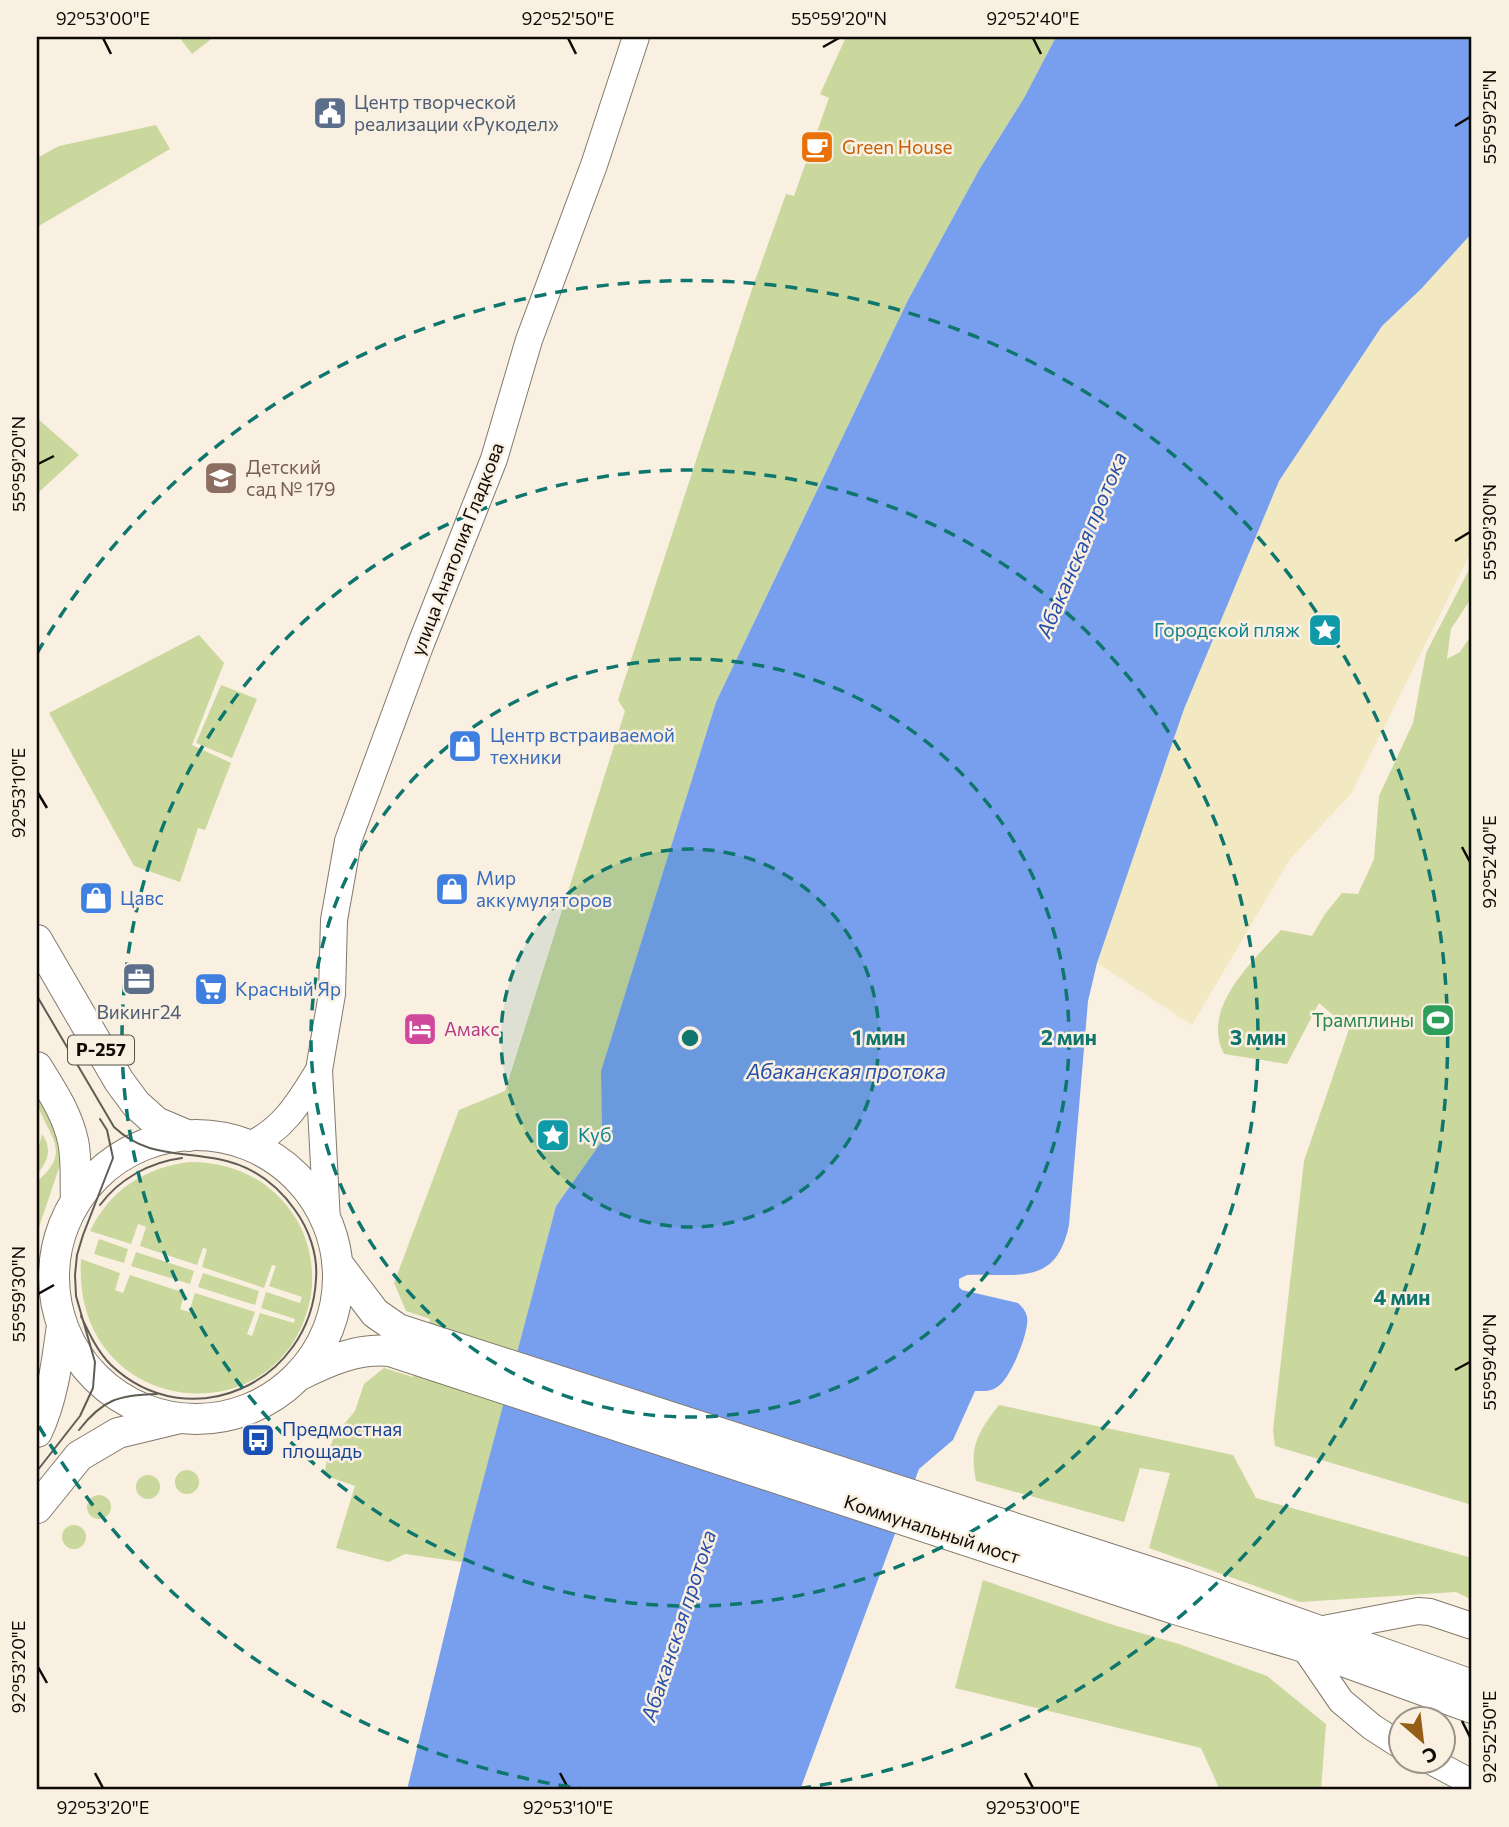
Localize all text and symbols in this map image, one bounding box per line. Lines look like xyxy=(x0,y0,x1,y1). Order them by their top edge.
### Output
text: 92°53'00"E xyxy=(56,7,150,29)
text: 92°52'50"E xyxy=(522,7,614,29)
text: 55°59'20"N xyxy=(791,7,887,29)
text: 92°52'40"E xyxy=(986,7,1080,29)
text: 55°59'25"N xyxy=(1478,70,1500,164)
place label: Центр творческой реализации «Рукодел» xyxy=(354,90,559,135)
public building icon: Центр творческой реализации «Рукодел» xyxy=(311,94,349,132)
cafe icon: Green House xyxy=(798,128,836,166)
place label: Green House xyxy=(842,135,953,158)
text: 55°59'20"N xyxy=(7,416,29,512)
street label: улица Анатолия Гладкова xyxy=(405,439,508,659)
water label: Абаканская протока xyxy=(1030,448,1131,642)
place label: Детский сад № 179 xyxy=(246,455,336,500)
school or university icon: Детский сад № 179 xyxy=(202,459,240,497)
text: 55°59'30"N xyxy=(1478,484,1500,580)
place icon: Городской пляж xyxy=(1306,611,1344,649)
place label: Городской пляж xyxy=(1154,618,1300,641)
place label: Центр встраиваемой техники xyxy=(490,723,675,768)
shop icon: Центр встраиваемой техники xyxy=(446,727,484,765)
text: 92°53'10"E xyxy=(7,748,29,838)
text: 92°52'40"E xyxy=(1478,815,1500,909)
place label: Мир аккумуляторов xyxy=(476,866,612,911)
shop icon: Мир аккумуляторов xyxy=(433,870,471,908)
shop icon: Цавс xyxy=(77,879,115,917)
place label: Цавс xyxy=(120,886,164,909)
office icon: Викинг24 xyxy=(120,960,158,998)
supermarket icon: Красный Яр xyxy=(192,970,230,1008)
place label: Красный Яр xyxy=(235,977,341,1000)
place label: Викинг24 xyxy=(97,1000,182,1023)
sports icon: Трамплины xyxy=(1419,1001,1457,1039)
place label: Трамплины xyxy=(1312,1008,1414,1031)
hotel icon: Амакс xyxy=(401,1010,439,1048)
place label: Амакс xyxy=(444,1017,500,1040)
text: 1 мин xyxy=(852,1024,906,1049)
text: 2 мин xyxy=(1041,1024,1097,1049)
text: 3 мин xyxy=(1230,1024,1286,1049)
centre of rings xyxy=(678,1026,702,1050)
road number: Р-257 xyxy=(68,1036,134,1064)
water label: Абаканская протока xyxy=(745,1058,946,1083)
place icon: Куб xyxy=(534,1116,572,1154)
place label: Куб xyxy=(578,1123,611,1146)
text: 55°59'30"N xyxy=(7,1246,29,1342)
text: 4 мин xyxy=(1374,1284,1430,1309)
text: 55°59'40"N xyxy=(1478,1314,1500,1410)
place label: Предмостная площадь xyxy=(282,1417,402,1462)
bus stop icon: Предмостная площадь xyxy=(239,1421,277,1459)
street label: Коммунальный мост xyxy=(841,1489,1023,1568)
water label: Абаканская протока xyxy=(635,1527,720,1725)
text: 92°53'20"E xyxy=(7,1621,29,1713)
text: 92°52'50"E xyxy=(1478,1691,1500,1783)
north arrow xyxy=(1386,1704,1456,1774)
text: С xyxy=(1419,1742,1441,1769)
text: 92°53'20"E xyxy=(57,1796,149,1818)
text: 92°53'10"E xyxy=(523,1796,613,1818)
text: 92°53'00"E xyxy=(986,1796,1080,1818)

